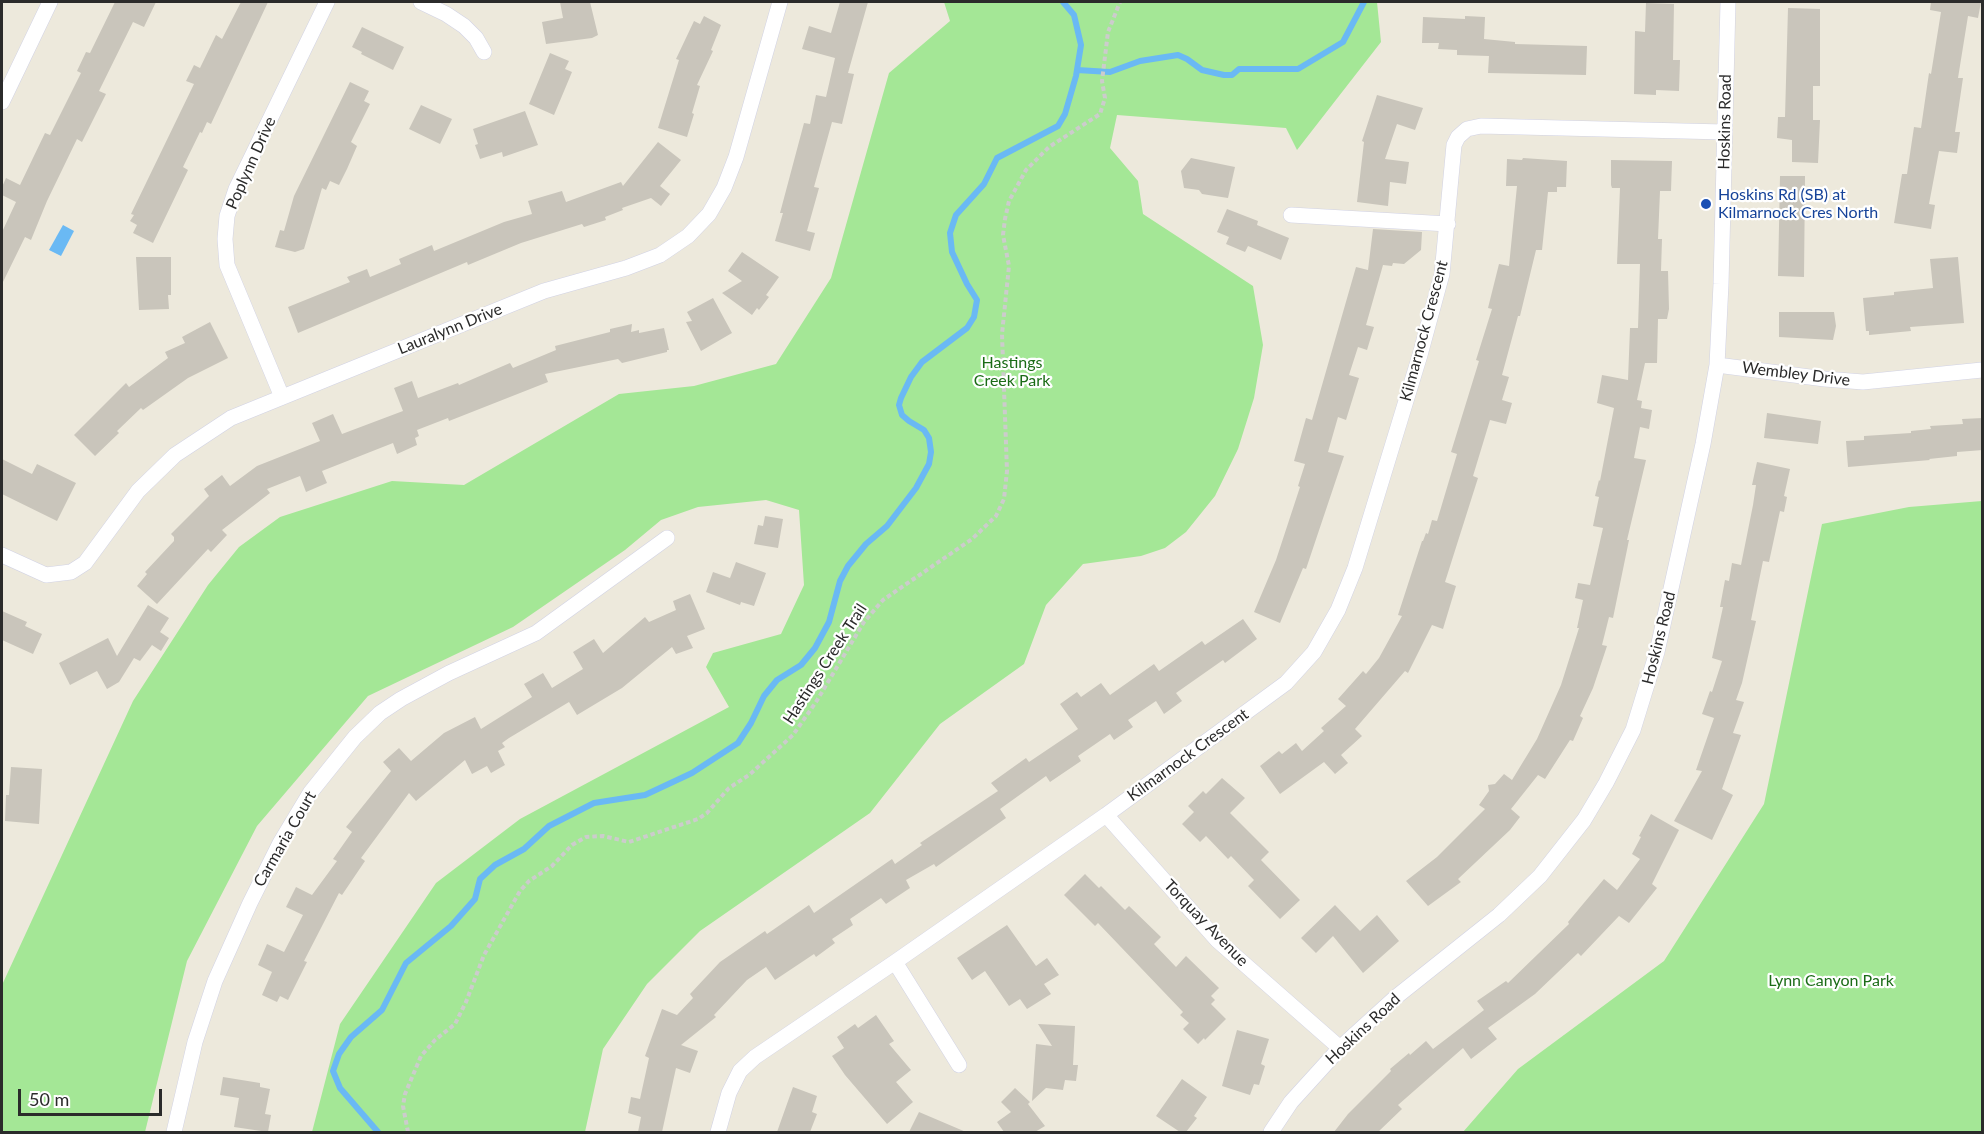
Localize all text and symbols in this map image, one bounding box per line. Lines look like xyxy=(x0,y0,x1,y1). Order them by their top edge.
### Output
street label: Hoskins Road xyxy=(1715,74,1735,170)
street label: Poplynn Drive xyxy=(222,114,280,212)
place label: Hoskins Rd (SB) at Kilmarnock Cres North xyxy=(1718,185,1878,223)
marker: Hoskins Rd (SB) at Kilmarnock Cres North xyxy=(1699,197,1713,211)
street label: Kilmarnock Crescent xyxy=(1396,258,1452,404)
street label: Lauralynn Drive xyxy=(395,299,505,359)
park label: Hastings Creek Park xyxy=(974,353,1050,391)
street label: Wembley Drive xyxy=(1741,358,1851,390)
street label: Hoskins Road xyxy=(1638,589,1680,687)
street label: Hastings Creek Trail xyxy=(779,600,871,728)
street label: Kilmarnock Crescent xyxy=(1124,705,1252,805)
street label: Carmaria Court xyxy=(250,788,320,890)
street label: Torquay Avenue xyxy=(1160,876,1252,970)
park label: Lynn Canyon Park xyxy=(1768,971,1894,991)
street label: Hoskins Road xyxy=(1322,989,1404,1069)
scale bar xyxy=(21,1077,165,1115)
text: 50 m xyxy=(29,1088,69,1110)

